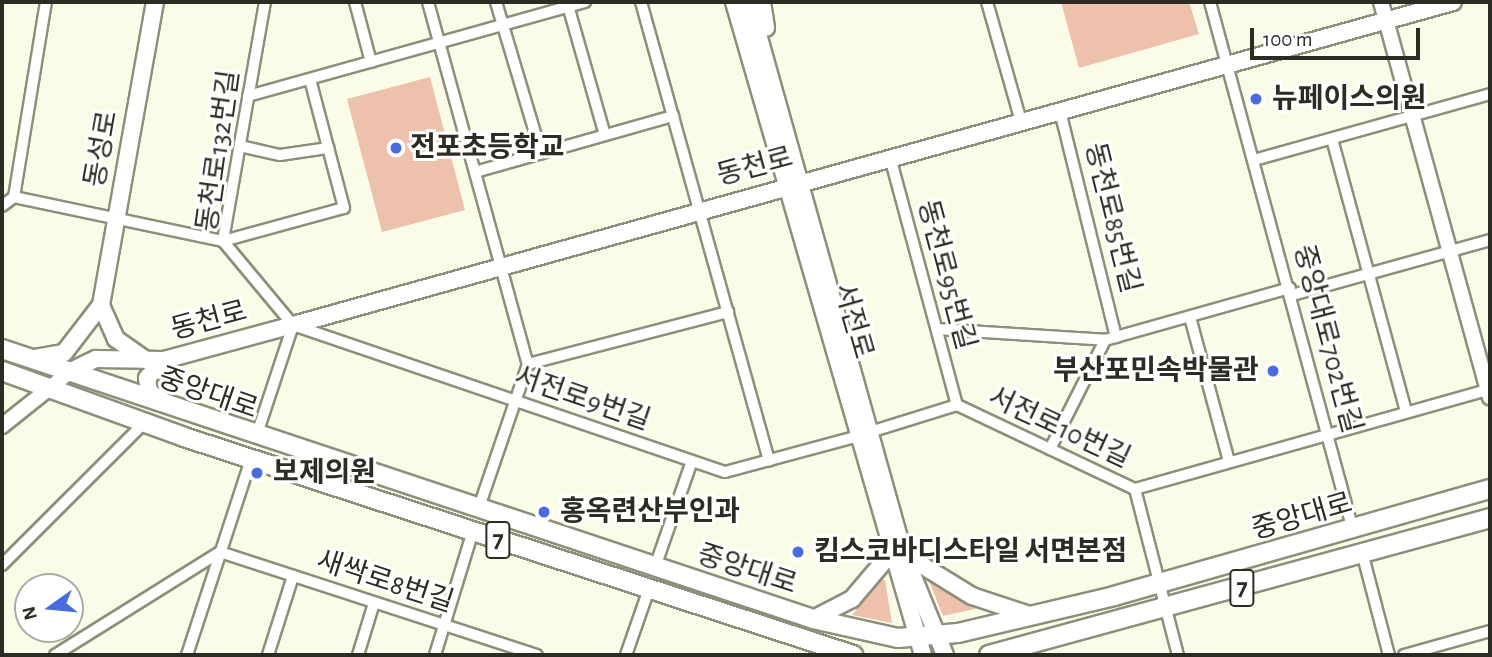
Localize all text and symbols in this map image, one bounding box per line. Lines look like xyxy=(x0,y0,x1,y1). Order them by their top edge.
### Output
scale bar xyxy=(1254,14,1424,58)
text: 100 m xyxy=(1263,29,1313,50)
street label: 동천로132번길 xyxy=(191,68,247,234)
place label: 뉴페이스의원 xyxy=(1272,82,1427,116)
marker: 뉴페이스의원 xyxy=(1246,89,1266,109)
street label: 동성로 xyxy=(79,108,125,190)
place label: 전포초등학교 xyxy=(410,131,565,165)
street label: 동천로85번길 xyxy=(1077,139,1147,297)
marker: 전포초등학교 xyxy=(388,140,404,156)
street label: 동천로 xyxy=(713,141,797,193)
street label: 동천로95번길 xyxy=(910,196,982,354)
street label: 중앙대로702번길 xyxy=(1286,241,1368,437)
street label: 서전로 xyxy=(826,279,880,363)
street label: 동천로 xyxy=(167,295,251,347)
place label: 부산포민속박물관 xyxy=(1053,354,1259,388)
street label: 서전로9번길 xyxy=(509,360,655,438)
street label: 중앙대로 xyxy=(154,361,262,427)
marker: 부산포민속박물관 xyxy=(1265,363,1281,379)
street label: 서전로10번길 xyxy=(982,380,1136,476)
place label: 보제의원 xyxy=(273,456,376,490)
marker: 보제의원 xyxy=(247,463,267,483)
street label: 중앙대로 xyxy=(1248,487,1356,547)
place label: 홍옥련산부인과 xyxy=(560,495,740,529)
marker: 홍옥련산부인과 xyxy=(534,502,554,522)
road number: 7 xyxy=(484,518,512,562)
place label: 킴스코바디스타일 서면본점 xyxy=(814,535,1127,569)
street label: 중앙대로 xyxy=(693,538,801,602)
marker: 킴스코바디스타일 서면본점 xyxy=(788,542,808,562)
street label: 새싹로8번길 xyxy=(312,544,458,620)
road number: 7 xyxy=(1228,566,1256,610)
north arrow xyxy=(14,573,84,643)
text: N xyxy=(19,604,41,622)

